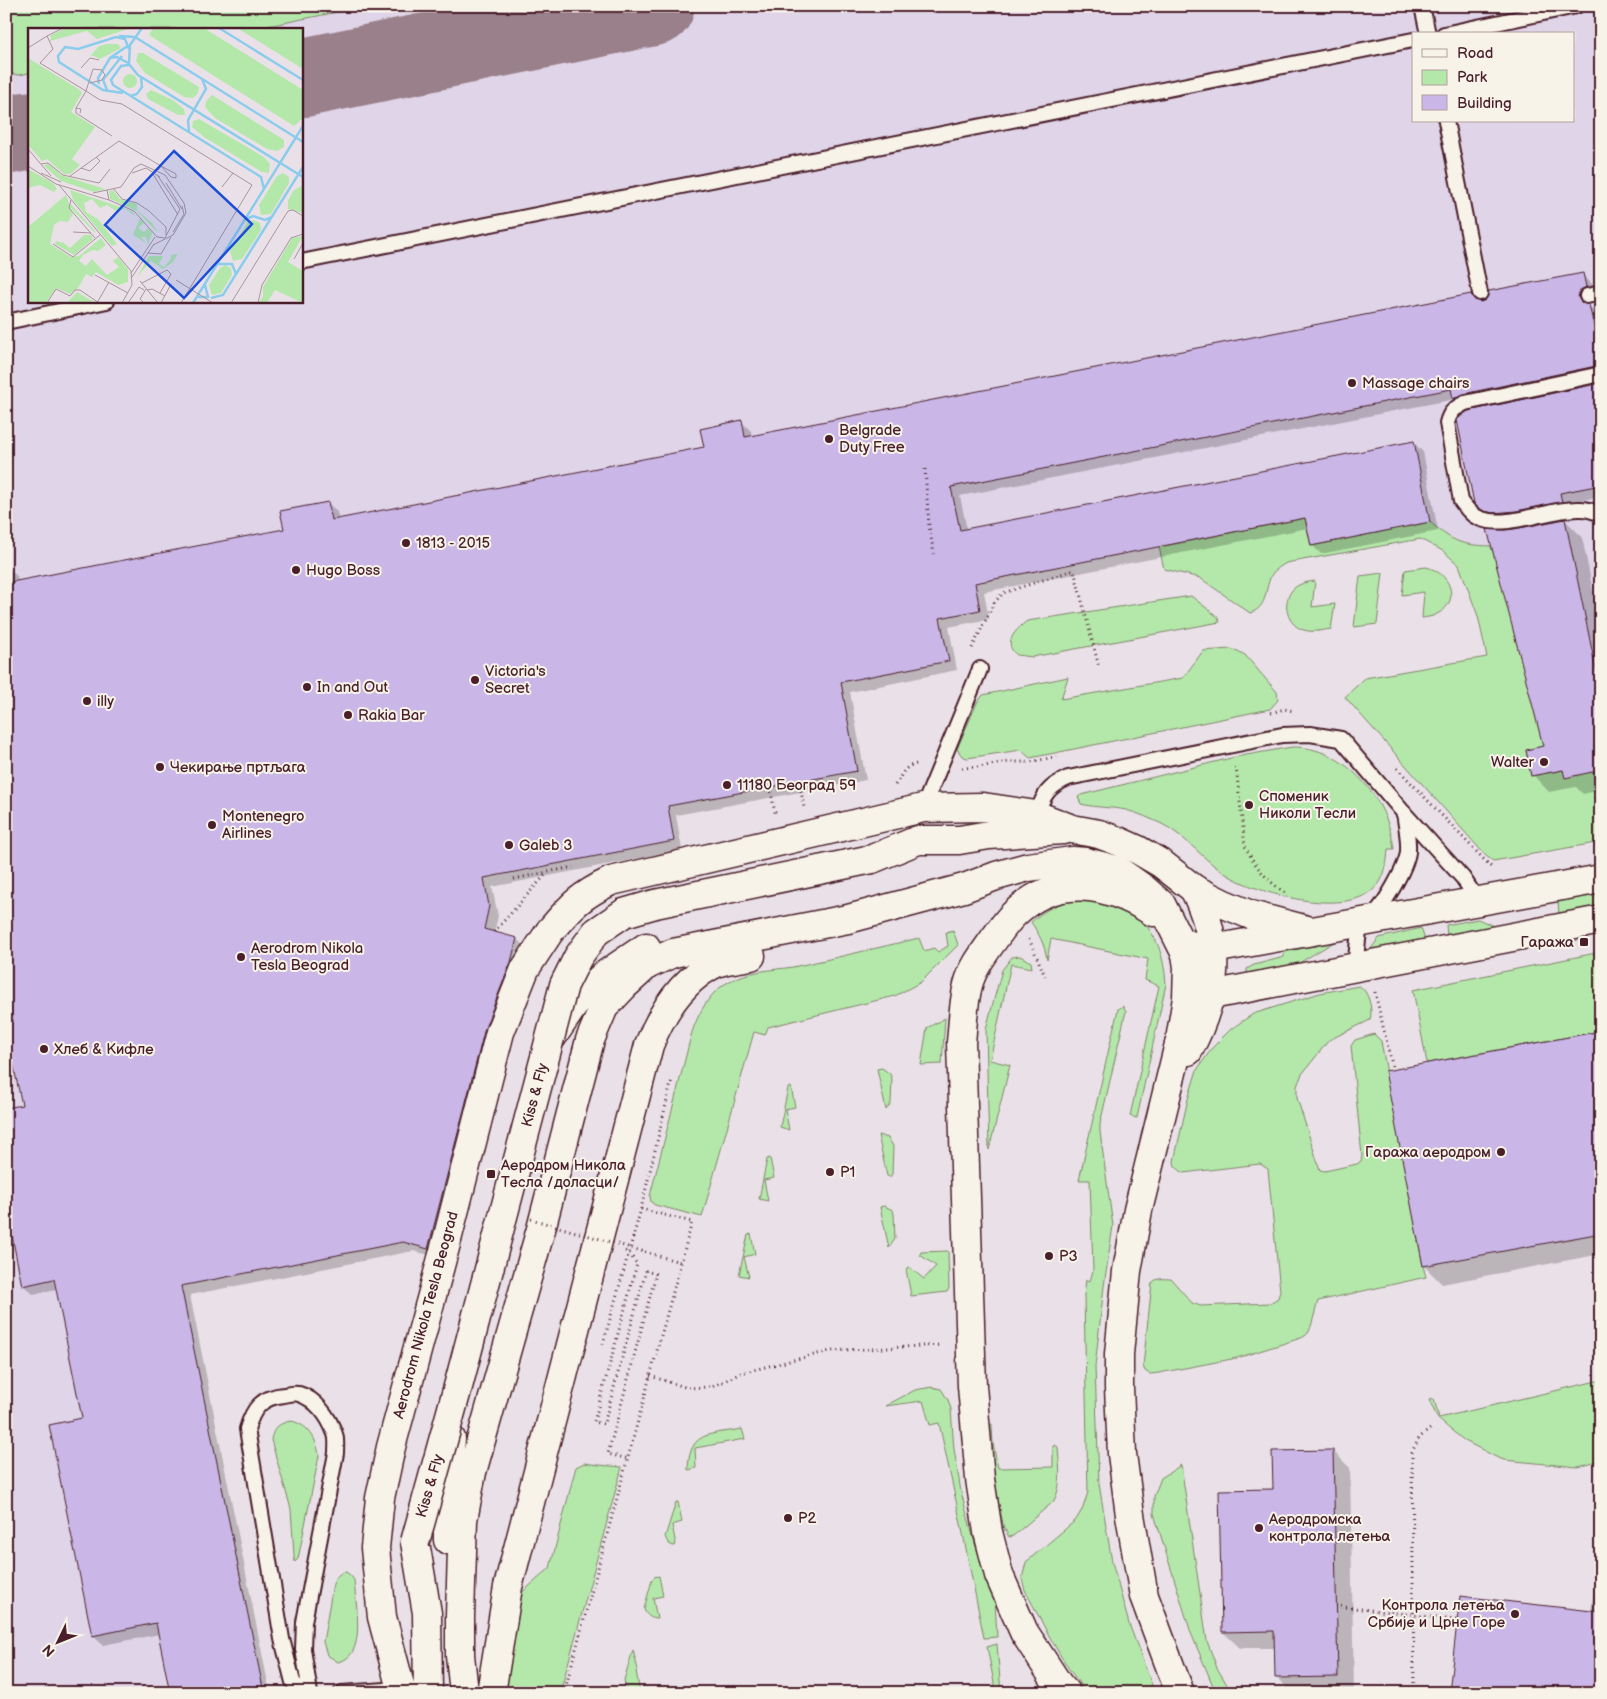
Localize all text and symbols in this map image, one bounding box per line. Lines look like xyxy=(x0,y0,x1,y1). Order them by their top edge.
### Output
inset map xyxy=(28,28,302,302)
legend xyxy=(1412,32,1574,122)
text: Road xyxy=(1457,44,1493,63)
text: Park xyxy=(1457,68,1488,87)
text: Building xyxy=(1457,94,1512,113)
place label: Massage chairs xyxy=(1362,374,1470,393)
marker: Massage chairs xyxy=(1346,377,1358,389)
place label: Belgrade Duty Free xyxy=(839,421,905,457)
marker: Belgrade Duty Free xyxy=(823,433,835,445)
place label: 1813 - 2015 xyxy=(416,534,490,553)
marker: 1813 - 2015 xyxy=(400,537,412,549)
place label: Hugo Boss xyxy=(306,561,381,580)
marker: Hugo Boss xyxy=(290,564,302,576)
place label: Victoria's Secret xyxy=(485,662,546,698)
marker: Victoria's Secret xyxy=(469,674,481,686)
place label: In and Out xyxy=(317,678,389,697)
marker: In and Out xyxy=(301,681,313,693)
place label: illy xyxy=(97,692,114,711)
marker: illy xyxy=(81,695,93,707)
place label: Rakia Bar xyxy=(358,706,425,725)
marker: Rakia Bar xyxy=(342,709,354,721)
place label: Walter xyxy=(1491,753,1535,772)
marker: Walter xyxy=(1538,756,1550,768)
place label: Чекирање пртљага xyxy=(170,758,306,777)
marker: Чекирање пртљага xyxy=(154,761,166,773)
place label: 11180 Београд 59 xyxy=(737,776,856,795)
marker: 11180 Београд 59 xyxy=(721,779,733,791)
place label: Споменик Николи Тесли xyxy=(1259,787,1356,823)
marker: Споменик Николи Тесли xyxy=(1243,799,1255,811)
place label: Montenegro Airlines xyxy=(222,807,305,843)
marker: Montenegro Airlines xyxy=(206,819,218,831)
place label: Galeb 3 xyxy=(519,836,573,855)
marker: Galeb 3 xyxy=(503,839,515,851)
place label: Гаража xyxy=(1520,933,1574,952)
marker: Гаража xyxy=(1578,936,1590,948)
place label: Aerodrom Nikola Tesla Beograd xyxy=(251,939,363,975)
marker: Aerodrom Nikola Tesla Beograd xyxy=(235,951,247,963)
place label: Хлеб & Кифле xyxy=(54,1040,154,1059)
marker: Хлеб & Кифле xyxy=(38,1043,50,1055)
street label: Kiss & Fly xyxy=(517,1061,553,1129)
place label: Гаража аеродром xyxy=(1365,1143,1491,1162)
marker: Гаража аеродром xyxy=(1495,1146,1507,1158)
place label: Аеродром Никола Тесла /доласци/ xyxy=(500,1156,626,1192)
place label: P1 xyxy=(840,1163,855,1182)
marker: P1 xyxy=(824,1166,836,1178)
marker: Аеродром Никола Тесла /доласци/ xyxy=(485,1168,497,1180)
street label: Aerodrom Nikola Tesla Beograd xyxy=(389,1209,463,1421)
place label: P3 xyxy=(1059,1247,1078,1266)
marker: P3 xyxy=(1043,1250,1055,1262)
street label: Kiss & Fly xyxy=(412,1452,448,1520)
place label: P2 xyxy=(798,1509,816,1528)
place label: Аеродромска контрола летења xyxy=(1268,1510,1391,1546)
marker: P2 xyxy=(782,1512,794,1524)
marker: Аеродромска контрола летења xyxy=(1253,1522,1265,1534)
place label: Контрола летења Србије и Црне Горе xyxy=(1368,1596,1505,1632)
marker: Контрола летења Србије и Црне Горе xyxy=(1509,1608,1521,1620)
north arrow xyxy=(32,1616,82,1666)
text: N xyxy=(39,1641,59,1660)

